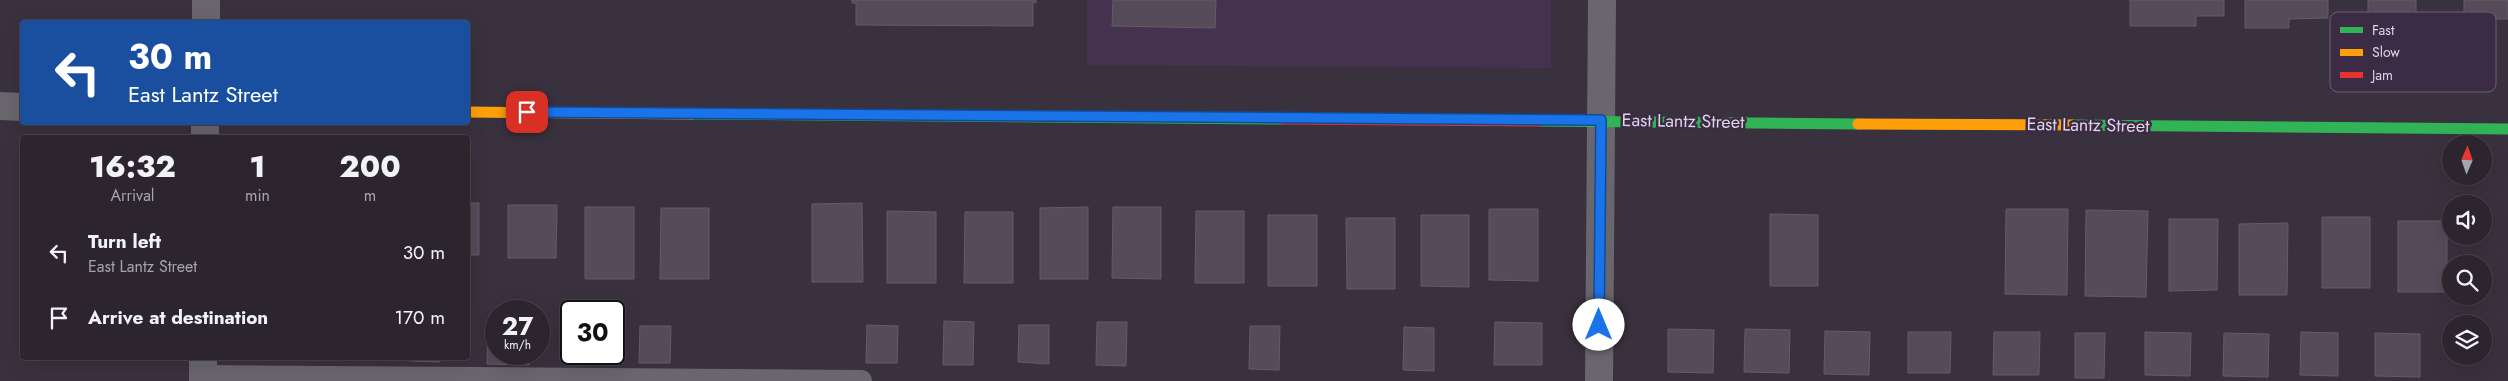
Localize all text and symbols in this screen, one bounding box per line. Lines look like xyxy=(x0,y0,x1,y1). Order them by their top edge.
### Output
legend xyxy=(2330,12,2496,92)
text: Fast xyxy=(2372,20,2395,40)
text: 30 m xyxy=(128,32,212,82)
icon: left xyxy=(45,40,110,105)
text: Slow xyxy=(2372,42,2400,62)
text: Jam xyxy=(2370,65,2393,85)
text: East Lantz Street xyxy=(128,78,278,110)
pin xyxy=(506,91,548,133)
icon: arrive xyxy=(513,98,541,126)
street label: East Lantz Street xyxy=(1621,107,1745,135)
street label: East Lantz Street xyxy=(2026,111,2150,139)
north arrow xyxy=(2442,135,2492,185)
map controls xyxy=(2442,135,2492,365)
text: 16:32 xyxy=(89,145,176,188)
text: 1 xyxy=(250,145,265,188)
text: 200 xyxy=(339,145,401,188)
text: Arrival xyxy=(110,184,155,207)
text: min xyxy=(245,184,270,207)
text: m xyxy=(364,184,376,207)
button: sound xyxy=(2442,195,2492,245)
text: Turn left xyxy=(88,228,161,255)
icon: left xyxy=(45,239,73,267)
text: 30 m xyxy=(403,239,445,266)
text: East Lantz Street xyxy=(88,255,197,278)
button: search xyxy=(2442,255,2492,305)
position arrow xyxy=(1572,298,1624,350)
speed limit sign: 30 xyxy=(560,300,625,365)
icon: arrive xyxy=(45,304,73,332)
text: Arrive at destination xyxy=(88,304,268,331)
text: 170 m xyxy=(395,304,445,331)
text: 27 xyxy=(502,308,533,344)
button: layers xyxy=(2442,315,2492,365)
text: km/h xyxy=(504,336,531,354)

